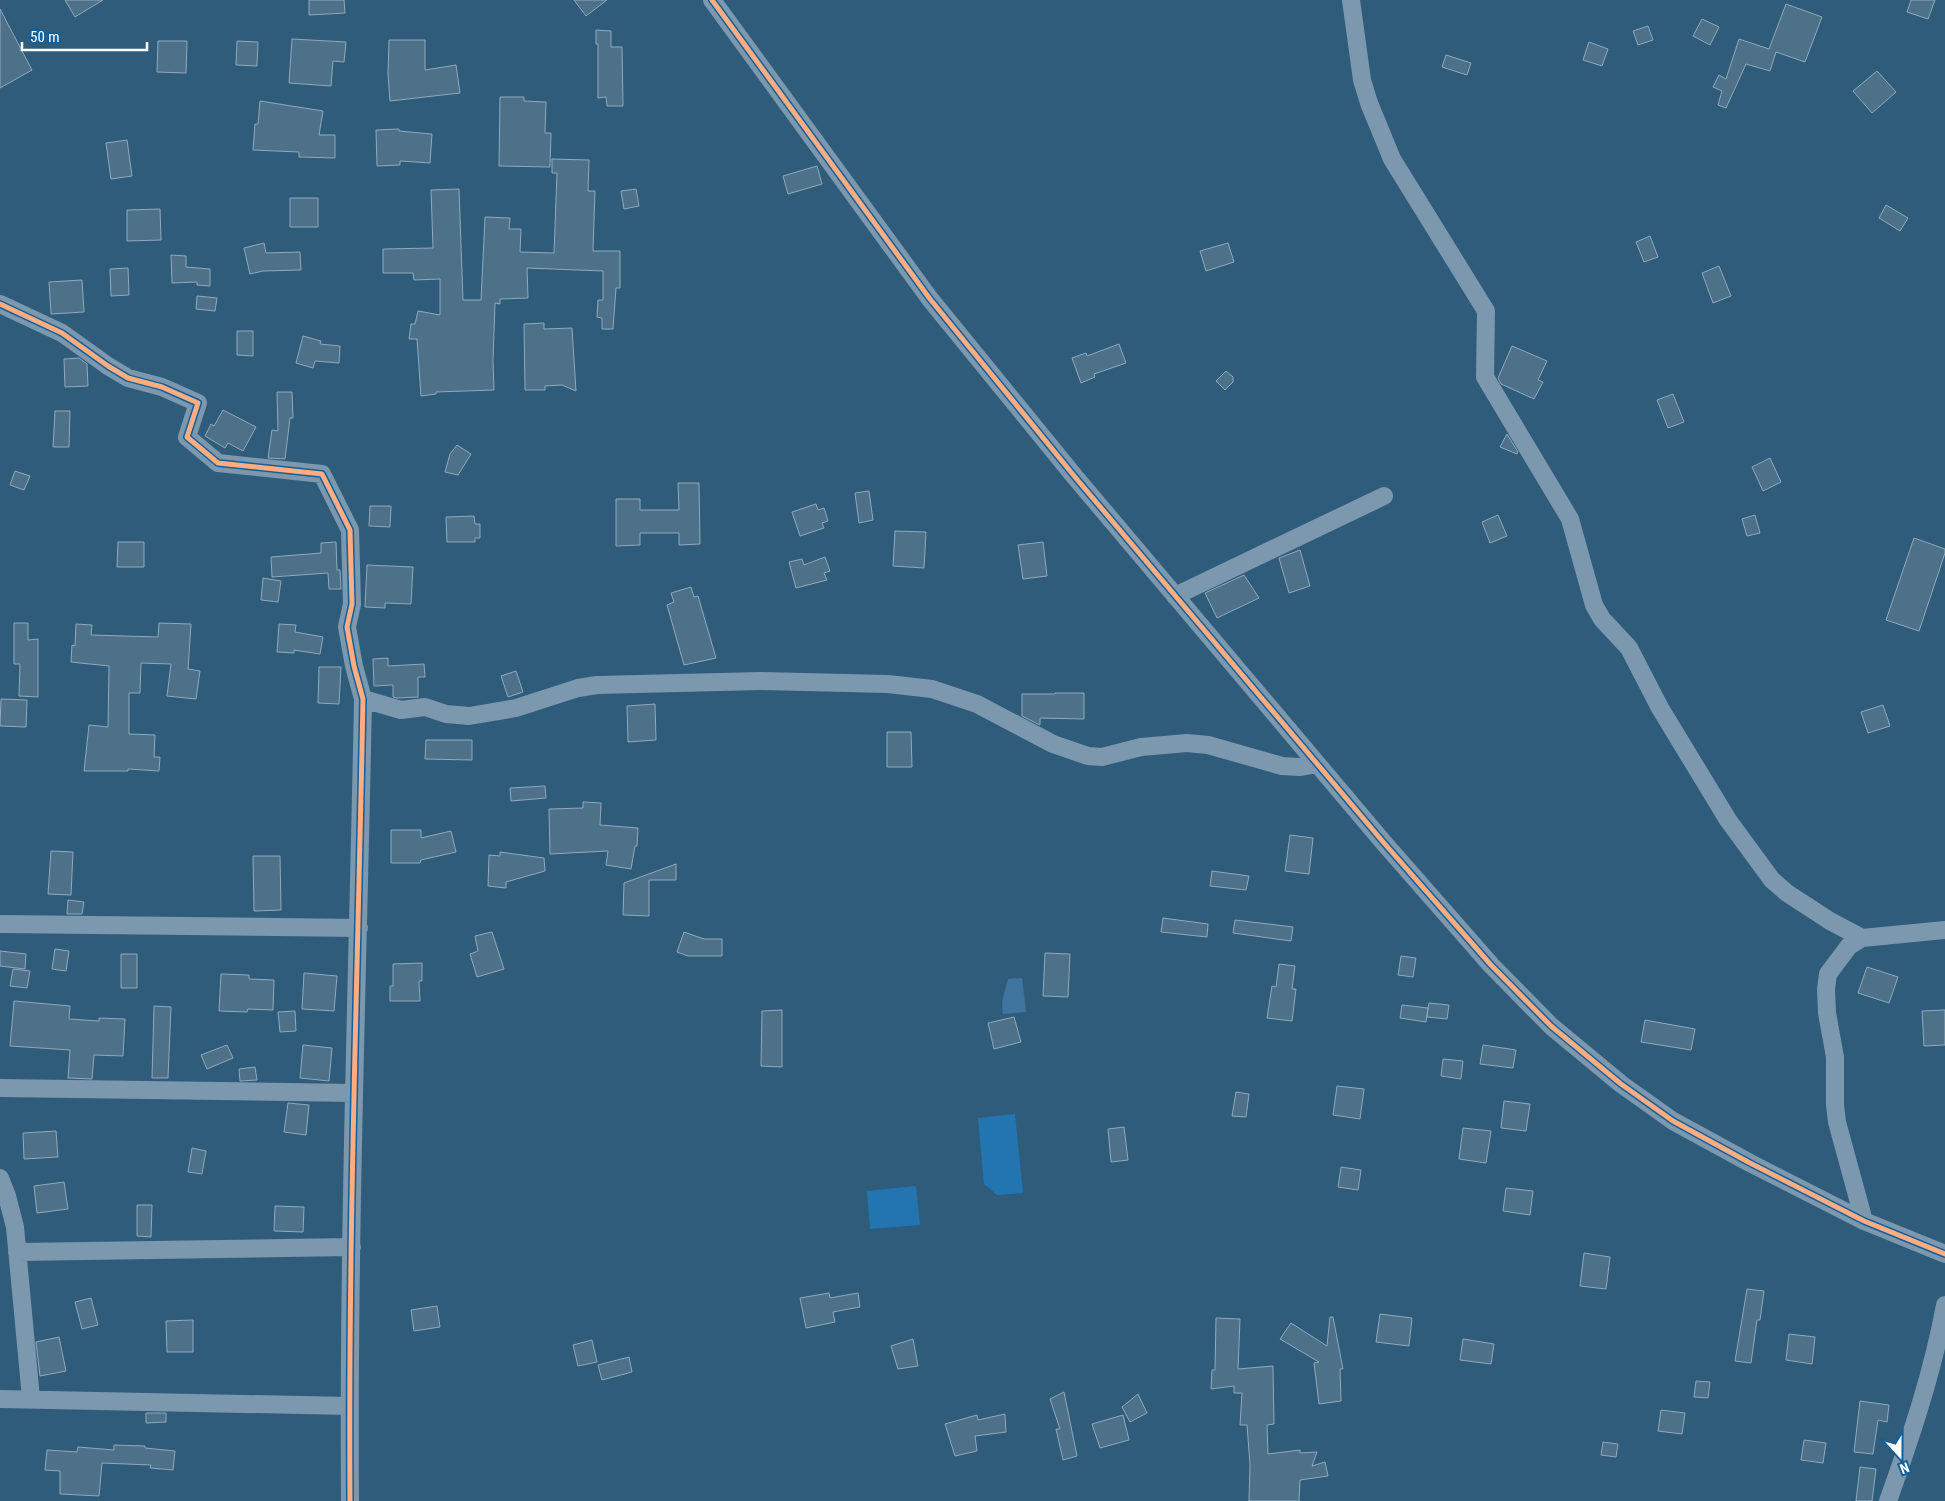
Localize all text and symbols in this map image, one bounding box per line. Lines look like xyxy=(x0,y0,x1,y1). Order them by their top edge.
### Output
scale bar xyxy=(22,20,148,52)
text: 50 m xyxy=(30,28,60,46)
north arrow xyxy=(1875,1431,1925,1481)
text: N xyxy=(1898,1459,1912,1477)

